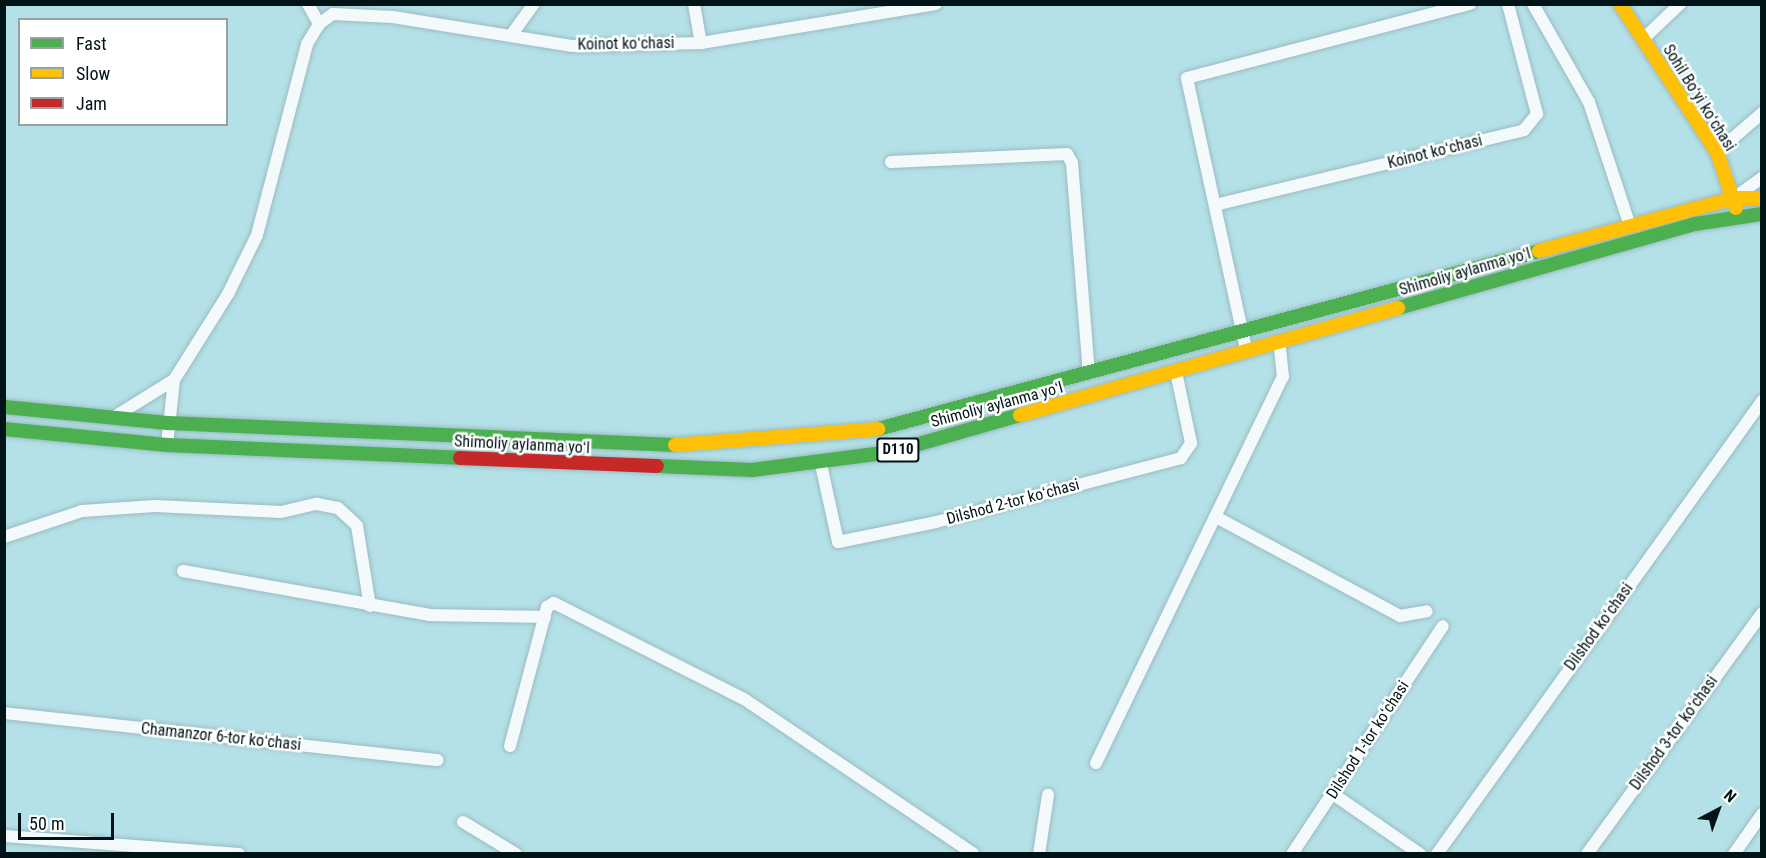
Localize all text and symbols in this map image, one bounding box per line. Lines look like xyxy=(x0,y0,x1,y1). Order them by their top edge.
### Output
legend xyxy=(18,18,228,126)
text: Fast xyxy=(76,33,107,54)
street label: Koinot koʻchasi xyxy=(577,34,675,54)
street label: Sohil Boʻyi koʻchasi xyxy=(1659,41,1739,155)
text: Slow xyxy=(76,63,110,84)
text: Jam xyxy=(76,93,107,114)
street label: Koinot koʻchasi xyxy=(1386,131,1484,173)
street label: Shimoliy aylanma yoʻl xyxy=(1397,244,1533,300)
street label: Shimoliy aylanma yoʻl xyxy=(929,378,1065,432)
street label: Shimoliy aylanma yoʻl xyxy=(454,432,590,458)
road number: D110 xyxy=(876,438,920,462)
street label: Dilshod 2-tor koʻchasi xyxy=(944,475,1082,529)
street label: Dilshod koʻchasi xyxy=(1561,579,1637,675)
street label: Dilshod 3-tor koʻchasi xyxy=(1626,672,1722,794)
street label: Dilshod 1-tor koʻchasi xyxy=(1323,677,1413,803)
street label: Chamanzor 6-tor koʻchasi xyxy=(140,719,302,755)
north arrow xyxy=(1688,780,1748,840)
text: N xyxy=(1720,786,1740,806)
scale bar xyxy=(21,801,117,839)
text: 50 m xyxy=(29,813,64,834)

